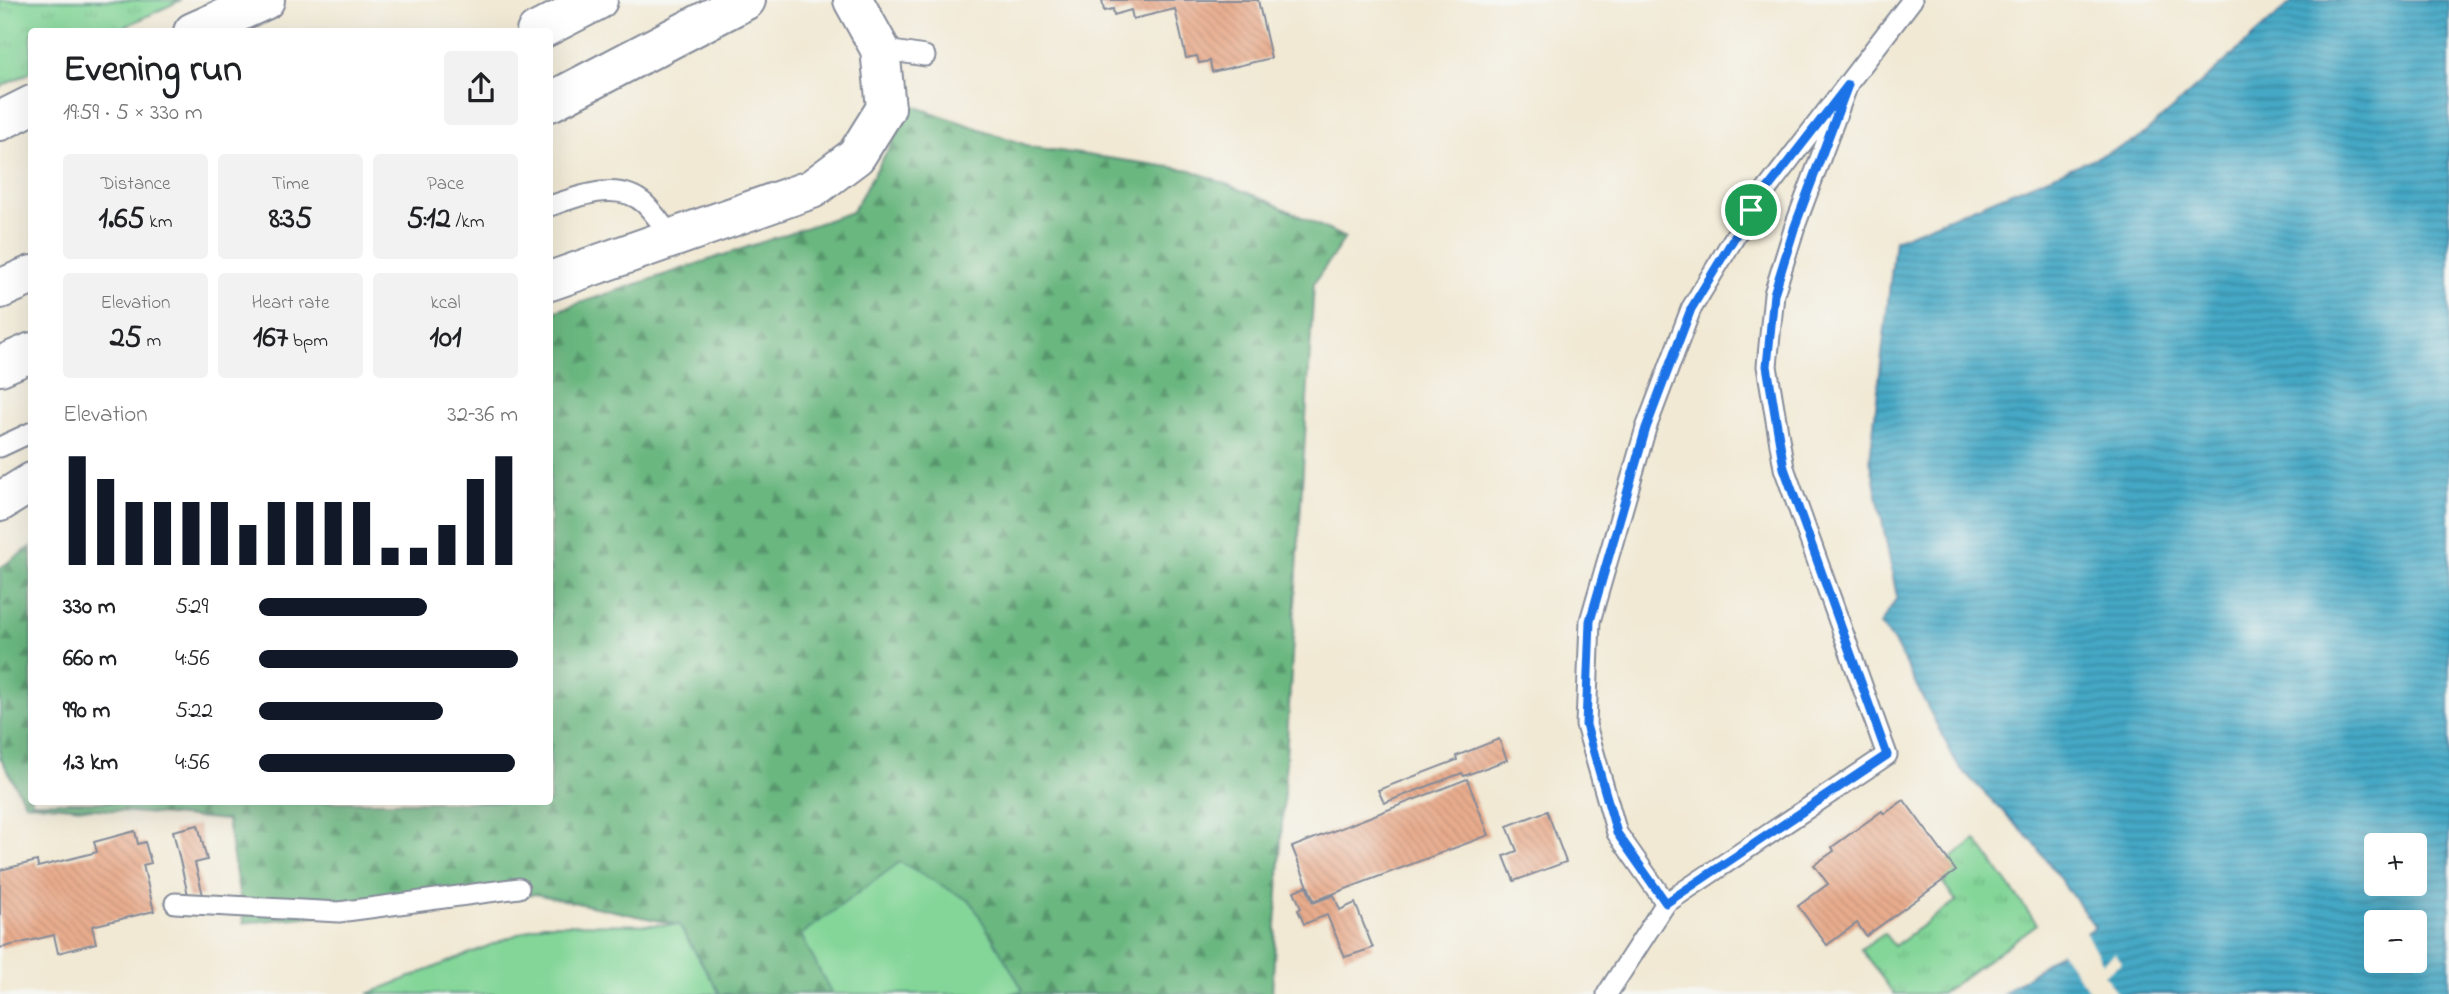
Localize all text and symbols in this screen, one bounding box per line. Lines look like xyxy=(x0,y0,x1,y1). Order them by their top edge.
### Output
text: Evening run xyxy=(63,43,242,99)
button: share xyxy=(444,51,518,125)
text: 19:59 · 5 × 330 m xyxy=(63,97,203,130)
text: Distance xyxy=(101,171,171,198)
text: Time xyxy=(272,171,309,198)
text: Pace xyxy=(427,171,464,198)
pin xyxy=(1721,180,1781,240)
icon: arrive xyxy=(1732,191,1770,229)
text: 1.65 xyxy=(99,198,145,242)
text: 8:35 xyxy=(269,198,312,242)
text: 5:12 xyxy=(407,198,451,242)
text: km xyxy=(145,209,172,236)
text: /km xyxy=(451,209,484,236)
text: Elevation xyxy=(101,290,170,317)
text: Heart rate xyxy=(252,290,329,317)
text: kcal xyxy=(430,290,461,317)
text: 25 xyxy=(110,317,142,361)
text: 167 xyxy=(253,317,288,361)
text: 101 xyxy=(429,317,462,361)
text: m xyxy=(142,328,161,355)
text: bpm xyxy=(288,328,328,355)
text: Elevation xyxy=(63,399,148,432)
text: 32–36 m xyxy=(447,399,518,432)
text: 330 m xyxy=(63,591,116,624)
text: 5:29 xyxy=(175,591,208,624)
text: 660 m xyxy=(63,643,117,676)
text: 4:56 xyxy=(175,643,210,676)
text: 990 m xyxy=(63,695,110,728)
text: 5:22 xyxy=(175,695,213,728)
text: 1.3 km xyxy=(63,747,118,780)
text: 4:56 xyxy=(175,747,210,780)
map controls xyxy=(2364,833,2427,973)
button: + xyxy=(2364,833,2427,896)
button: − xyxy=(2364,910,2427,973)

